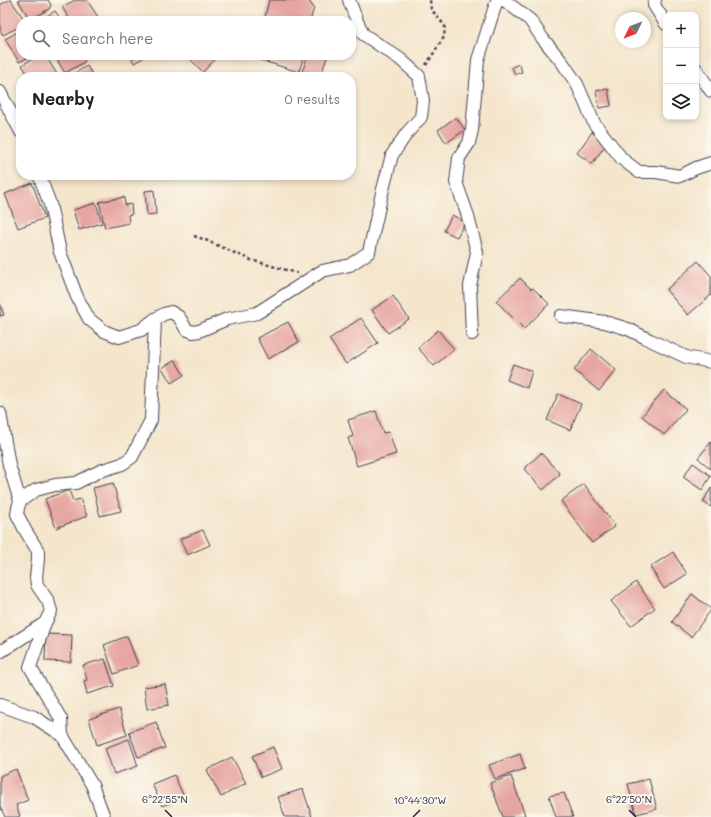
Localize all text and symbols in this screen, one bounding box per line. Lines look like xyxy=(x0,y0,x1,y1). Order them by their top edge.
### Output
north arrow xyxy=(615,12,651,48)
map controls xyxy=(663,12,699,120)
button: + xyxy=(663,12,699,48)
search box xyxy=(16,16,356,60)
icon: search xyxy=(30,27,52,49)
text: Search here xyxy=(62,28,153,48)
button: − xyxy=(663,48,699,84)
button: layers xyxy=(663,84,699,120)
text: Nearby xyxy=(32,87,94,109)
text: 0 results xyxy=(285,90,340,107)
text: 6°22'55"N xyxy=(142,792,188,806)
text: 6°22'50"N xyxy=(606,792,652,806)
text: 10°44'30"W xyxy=(394,793,447,807)

